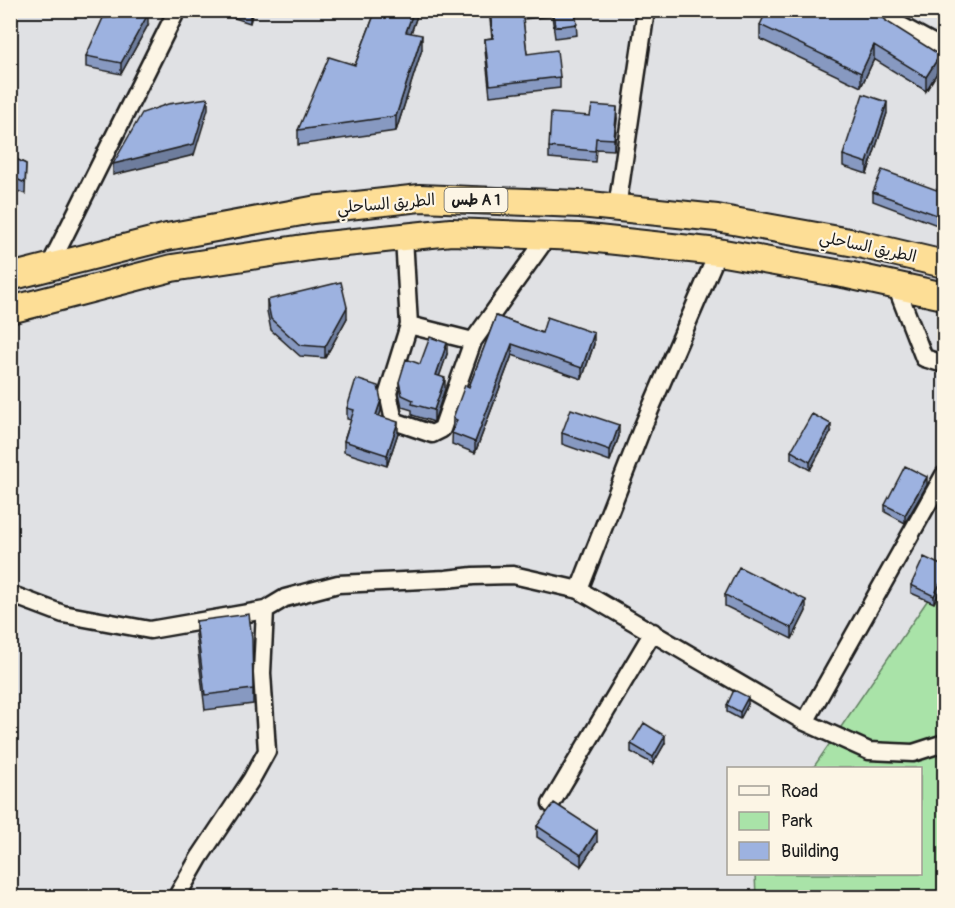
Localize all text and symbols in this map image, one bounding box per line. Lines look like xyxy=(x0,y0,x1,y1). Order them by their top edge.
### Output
road number: طس A 1 xyxy=(444,188,508,212)
street label: الطريق الساحلي xyxy=(336,190,436,222)
street label: الطريق الساحلي xyxy=(817,227,918,271)
legend xyxy=(727,767,922,875)
text: Road xyxy=(781,780,818,803)
text: Park xyxy=(781,810,813,833)
text: Building xyxy=(781,840,839,863)

